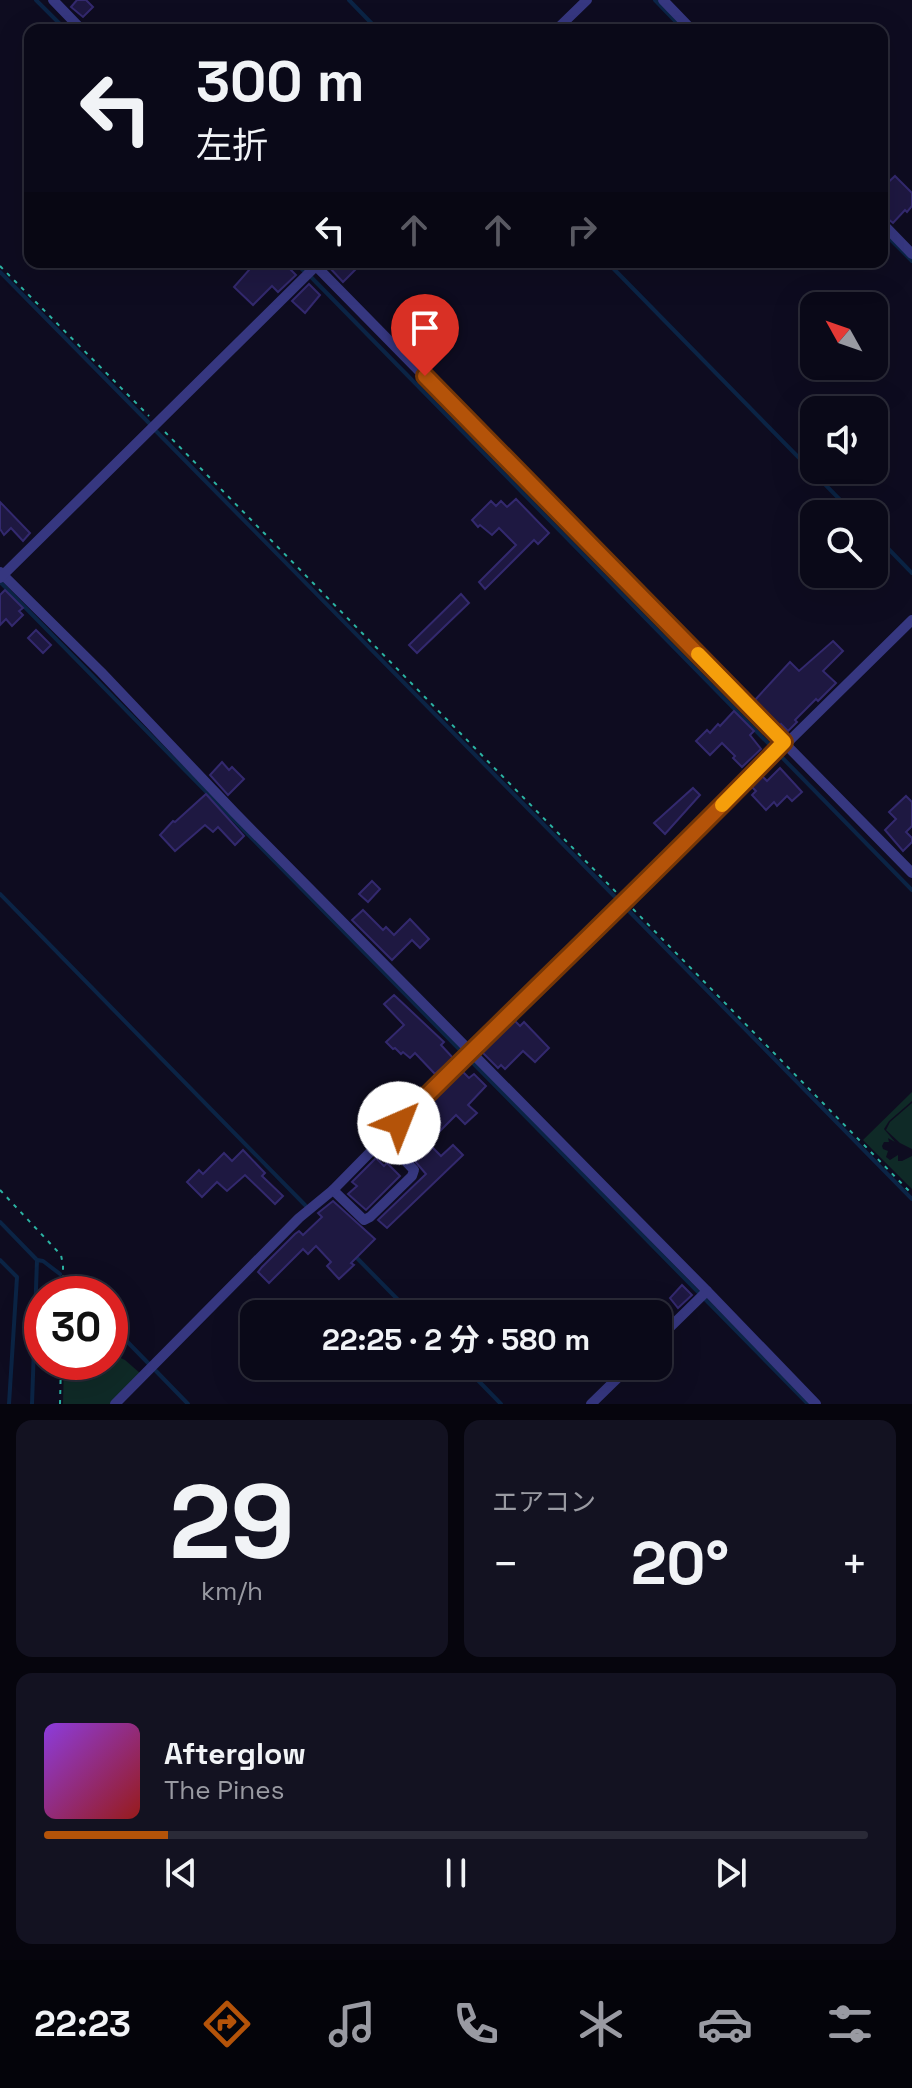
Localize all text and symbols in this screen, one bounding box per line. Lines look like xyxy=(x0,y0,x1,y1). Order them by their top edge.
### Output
text: 300 m xyxy=(196,46,365,117)
icon: left xyxy=(64,56,168,160)
text: 左折 xyxy=(196,123,268,169)
icon: left xyxy=(308,208,352,252)
icon: ahead xyxy=(392,208,436,252)
icon: ahead xyxy=(476,208,520,252)
icon: right xyxy=(560,208,604,252)
north arrow xyxy=(800,292,888,380)
map controls xyxy=(800,292,888,588)
pin xyxy=(391,294,459,376)
icon: arrive xyxy=(403,306,447,350)
button: sound xyxy=(800,396,888,484)
button: search xyxy=(800,500,888,588)
position arrow xyxy=(357,1081,441,1165)
speed limit sign: 30 xyxy=(24,1276,128,1380)
text: 22:25 · 2 分 · 580 m xyxy=(322,1320,590,1359)
text: 29 xyxy=(169,1456,295,1588)
text: エアコン xyxy=(492,1485,596,1519)
text: 20° xyxy=(631,1525,729,1602)
text: − xyxy=(492,1536,519,1592)
text: + xyxy=(841,1536,868,1592)
text: km/h xyxy=(201,1574,263,1608)
text: Afterglow xyxy=(164,1734,306,1773)
text: The Pines xyxy=(164,1773,284,1807)
icon: previous xyxy=(159,1851,203,1895)
icon: pause xyxy=(434,1851,478,1895)
icon: next xyxy=(709,1851,753,1895)
icon: directions xyxy=(199,1996,255,2052)
icon: music xyxy=(324,1996,380,2052)
icon: phone xyxy=(448,1996,504,2052)
icon: climate xyxy=(573,1996,629,2052)
icon: car xyxy=(697,1996,753,2052)
icon: filters xyxy=(822,1996,878,2052)
text: 22:23 xyxy=(34,2001,131,2047)

